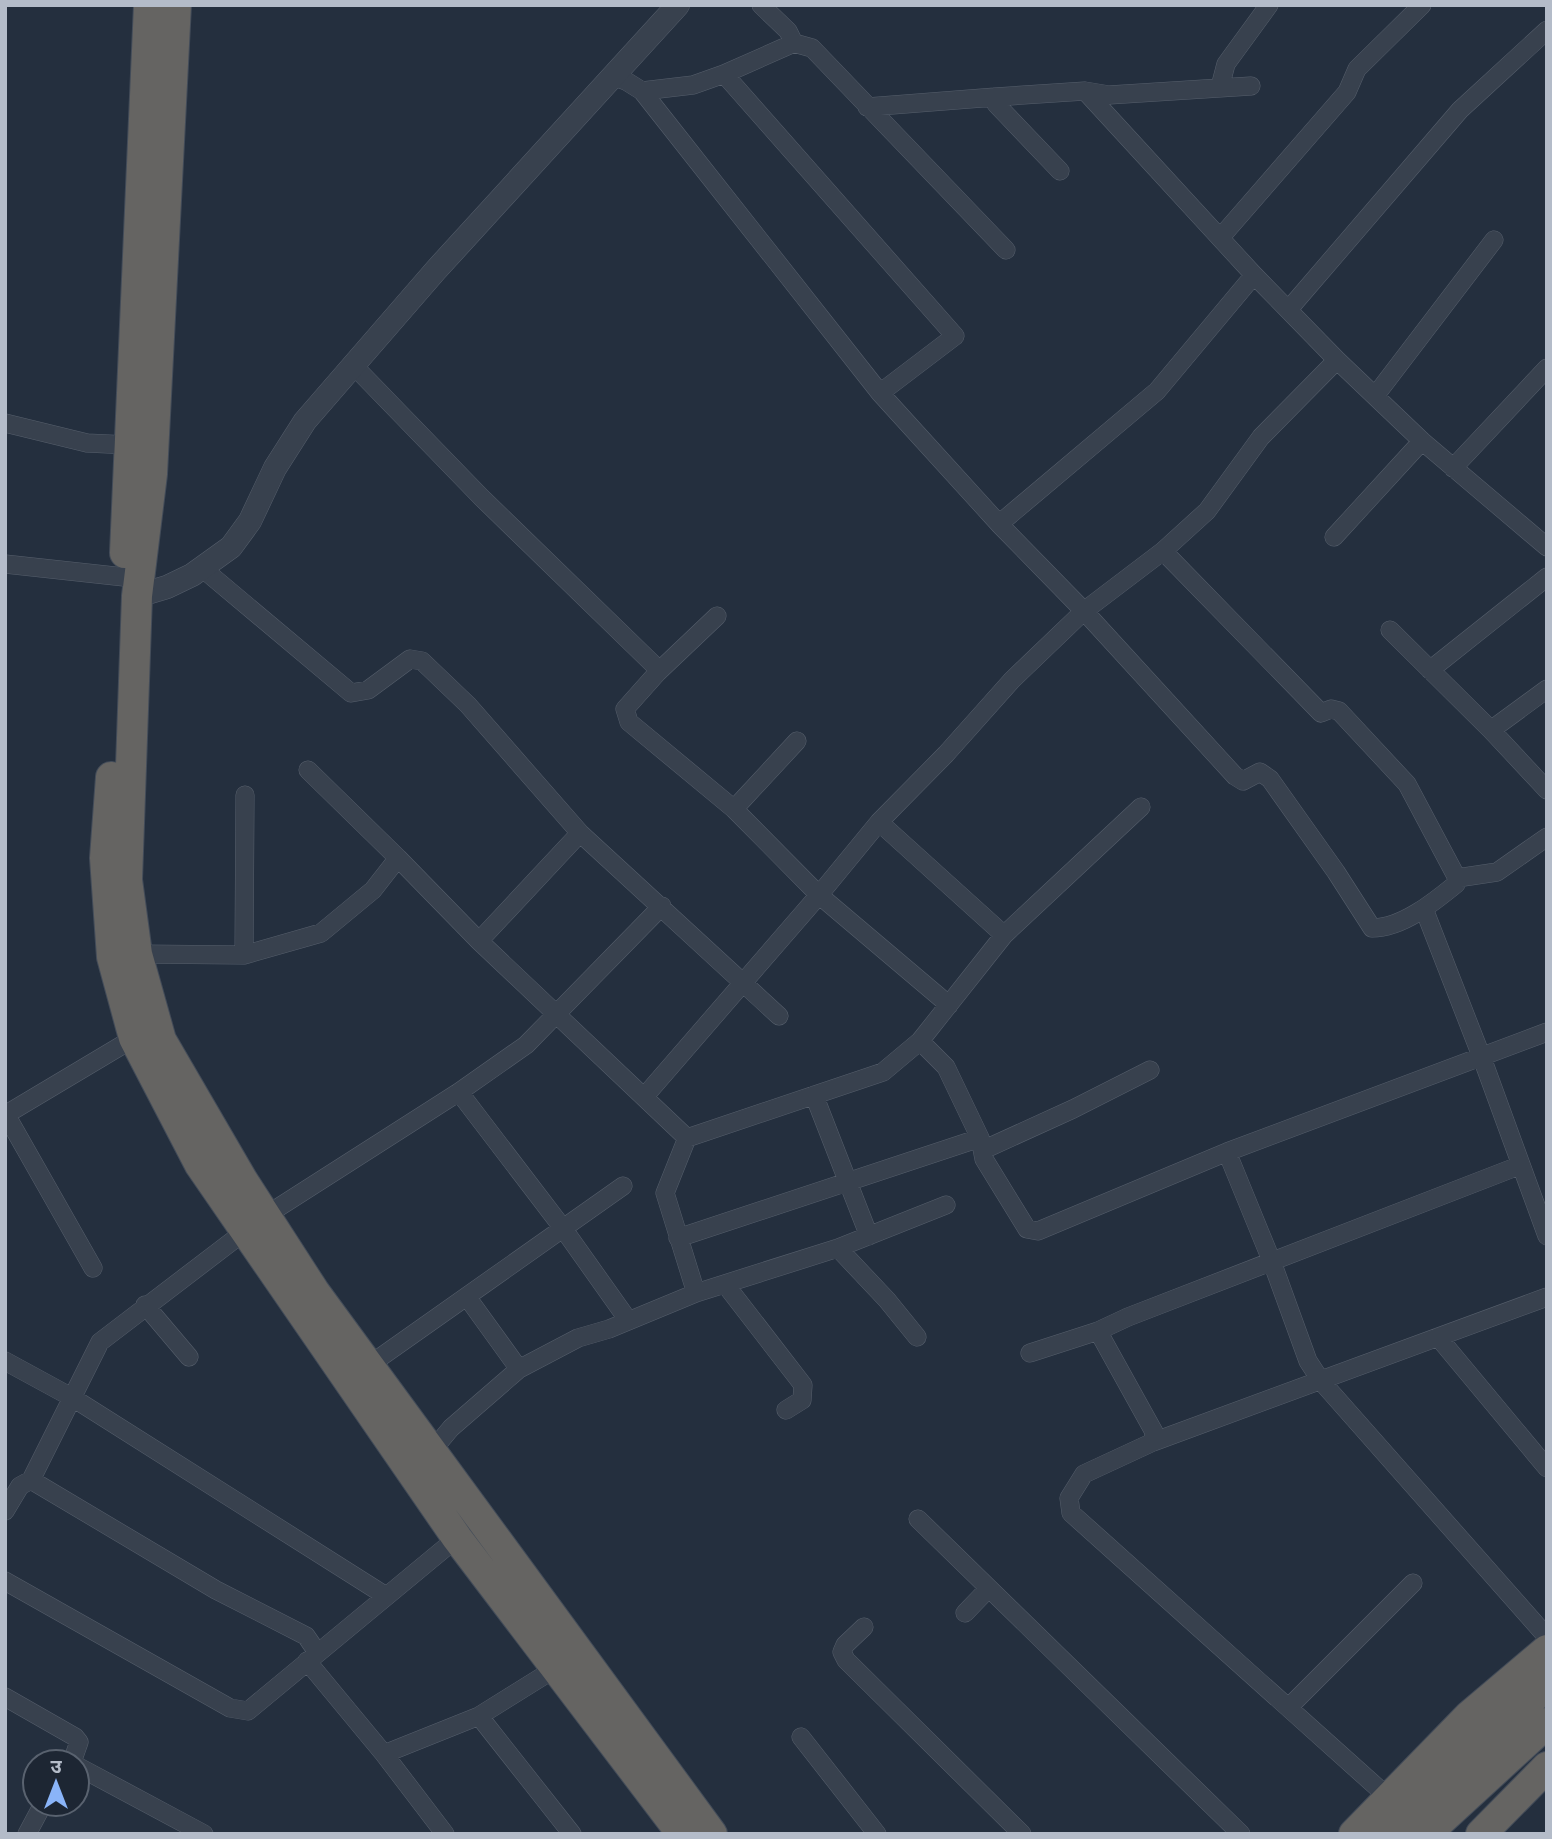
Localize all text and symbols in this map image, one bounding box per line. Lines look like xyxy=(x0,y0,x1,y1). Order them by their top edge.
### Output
north arrow xyxy=(21,1748,91,1818)
text: उ xyxy=(50,1754,62,1777)

